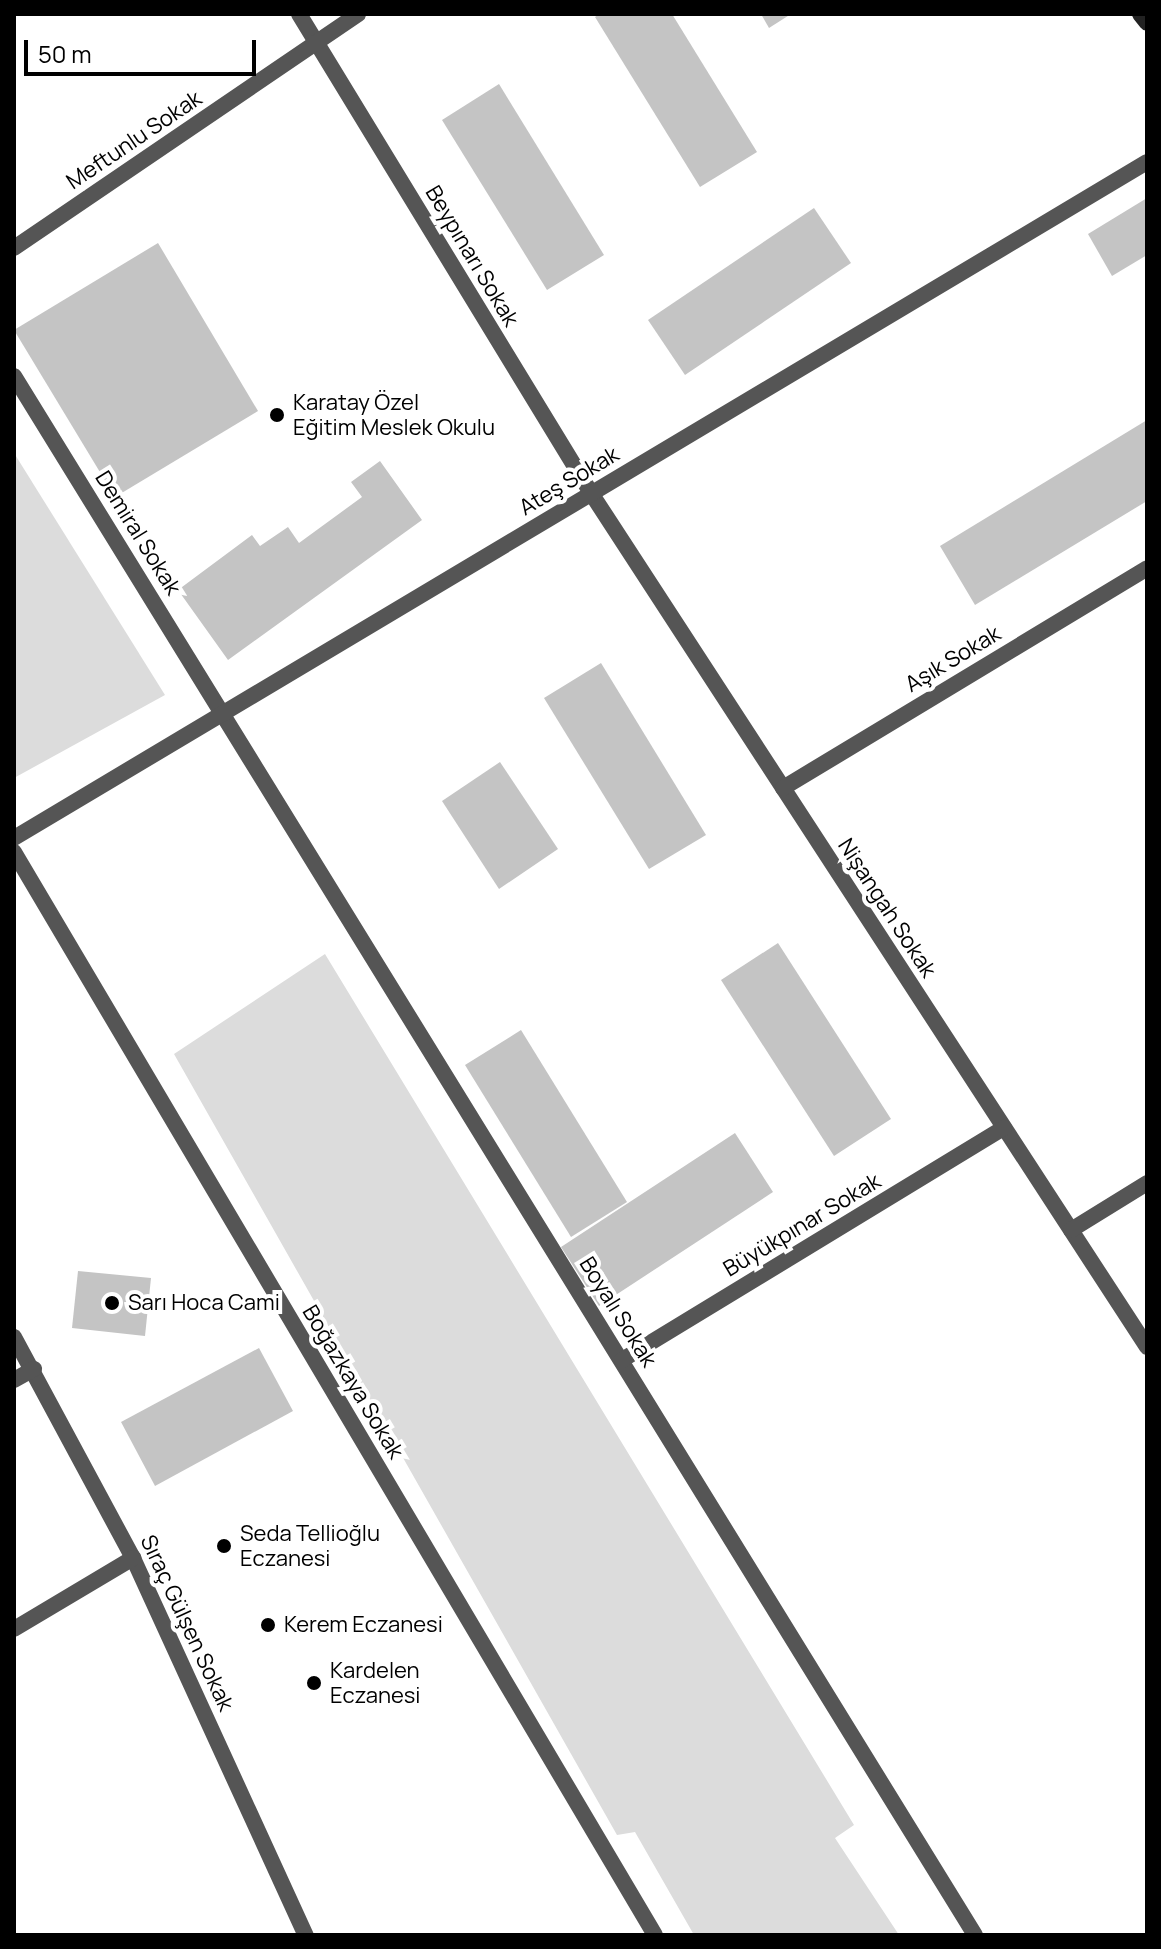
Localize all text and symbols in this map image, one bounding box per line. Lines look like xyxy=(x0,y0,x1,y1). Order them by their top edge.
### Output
scale bar xyxy=(28,24,260,74)
text: 50 m xyxy=(38,37,92,70)
street label: Meftunlu Sokak xyxy=(61,85,207,195)
street label: Beypınarı Sokak xyxy=(420,181,524,331)
place label: Karatay Özel Eğitim Meslek Okulu xyxy=(293,389,495,440)
marker: Karatay Özel Eğitim Meslek Okulu xyxy=(268,406,286,424)
street label: Ateş Sokak xyxy=(515,441,623,521)
street label: Demiral Sokak xyxy=(89,466,187,600)
street label: Aşık Sokak xyxy=(901,620,1005,698)
street label: Nişangah Sokak xyxy=(832,834,942,982)
street label: Büyükpınar Sokak xyxy=(719,1168,885,1282)
street label: Boyalı Sokak xyxy=(574,1252,662,1372)
place label: Sarı Hoca Cami xyxy=(128,1290,280,1316)
marker: Sarı Hoca Cami xyxy=(103,1294,121,1312)
street label: Boğazkaya Sokak xyxy=(297,1301,409,1463)
place label: Seda Tellioğlu Eczanesi xyxy=(240,1520,380,1572)
street label: Sıraç Gülşen Sokak xyxy=(135,1531,239,1715)
marker: Seda Tellioğlu Eczanesi xyxy=(215,1537,233,1555)
place label: Kerem Eczanesi xyxy=(284,1612,443,1638)
marker: Kerem Eczanesi xyxy=(259,1616,277,1634)
place label: Kardelen Eczanesi xyxy=(330,1657,420,1708)
marker: Kardelen Eczanesi xyxy=(305,1674,323,1692)

